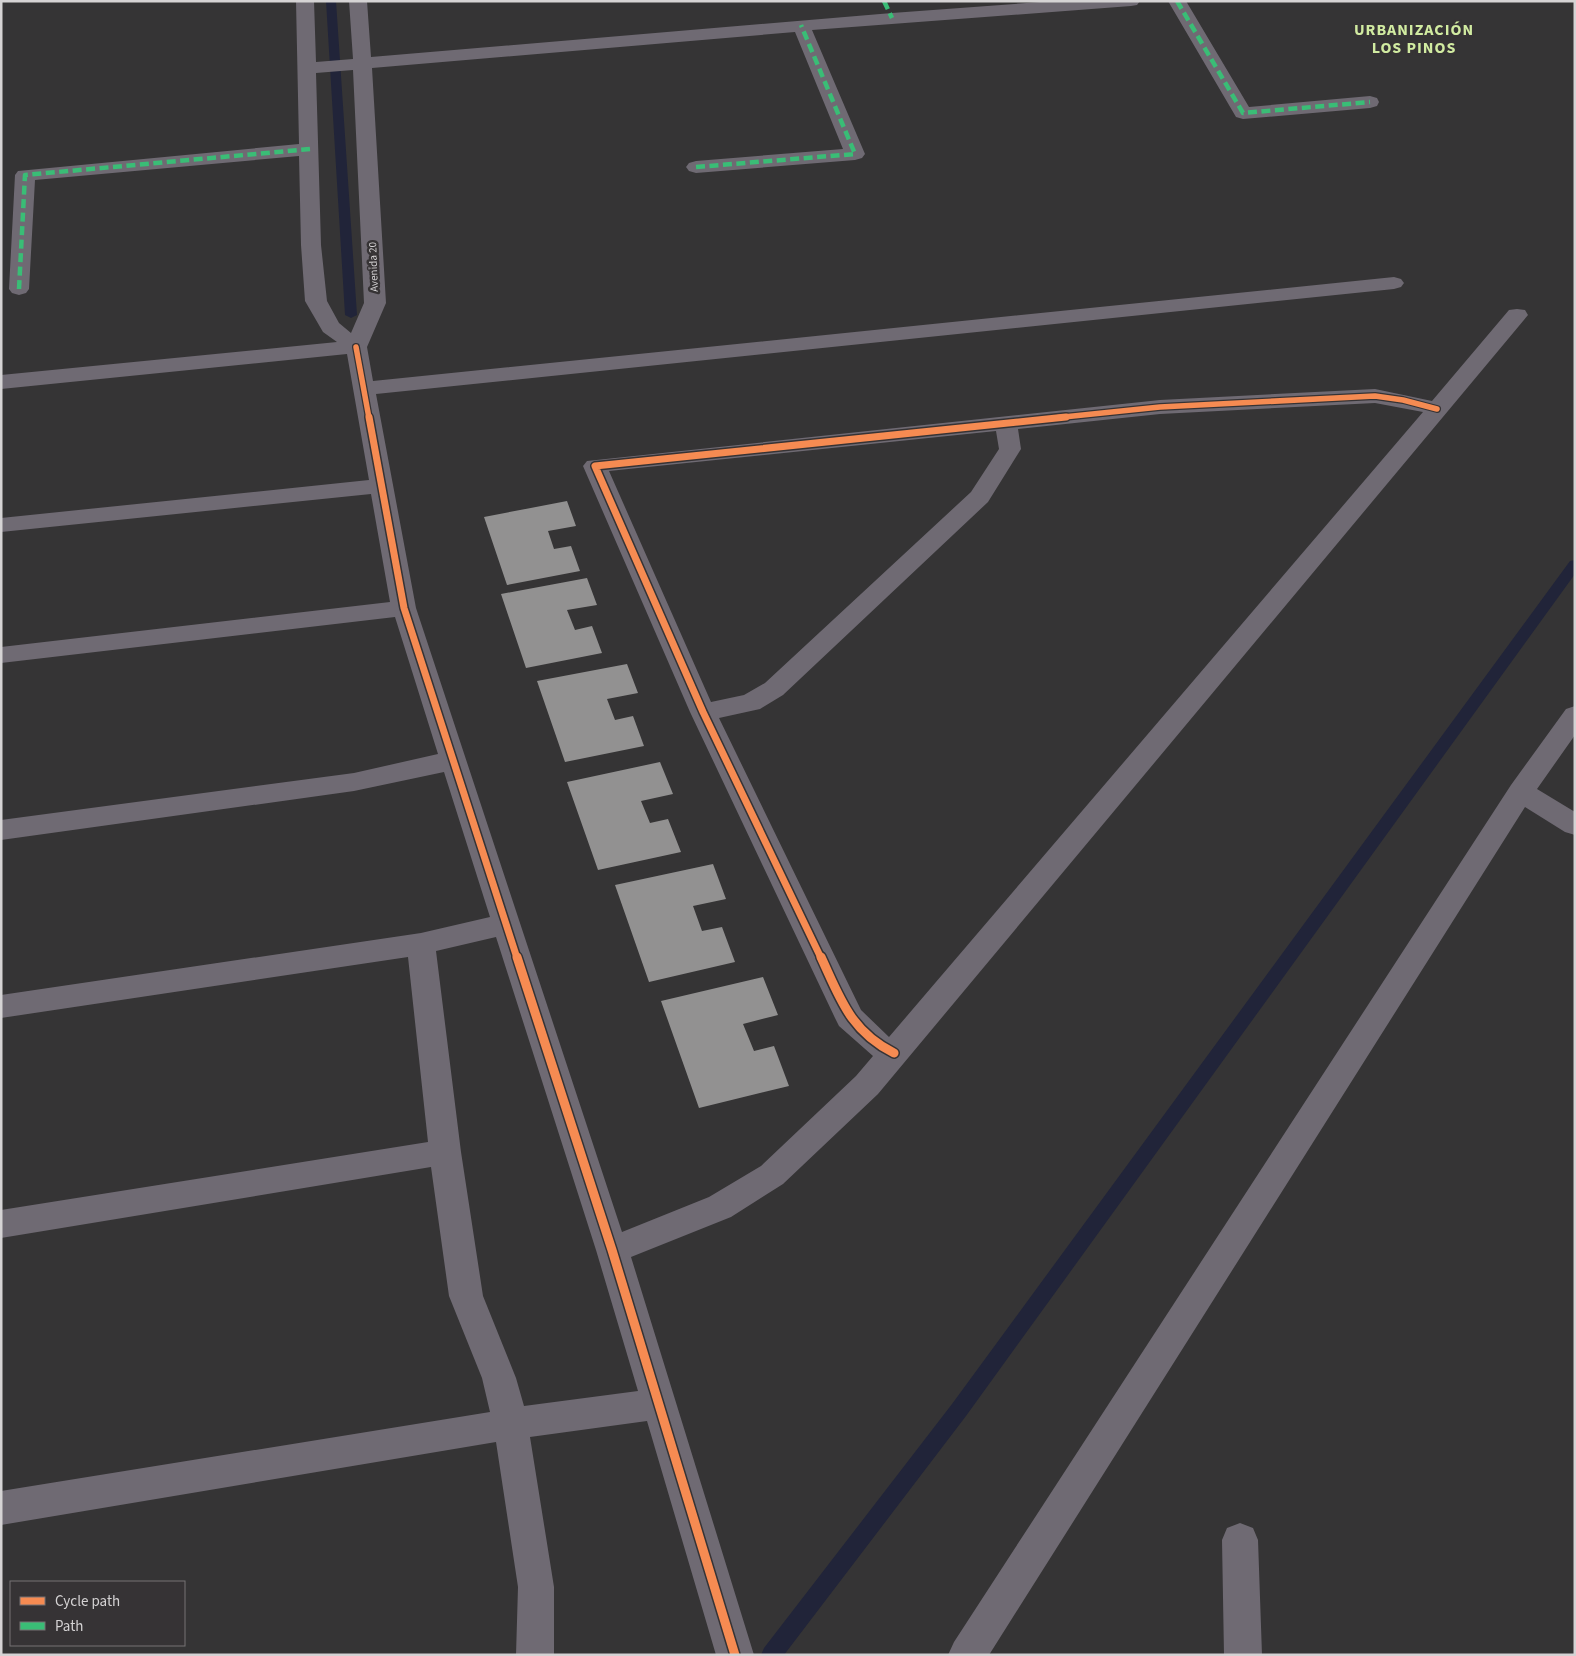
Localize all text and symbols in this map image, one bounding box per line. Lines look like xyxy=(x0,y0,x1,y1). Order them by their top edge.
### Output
district label: URBANIZACIÓN LOS PINOS xyxy=(1354,19,1474,59)
street label: Avenida 20 xyxy=(365,242,382,292)
legend xyxy=(10,1581,185,1646)
text: Cycle path xyxy=(55,1591,120,1612)
text: Path xyxy=(55,1616,83,1637)

